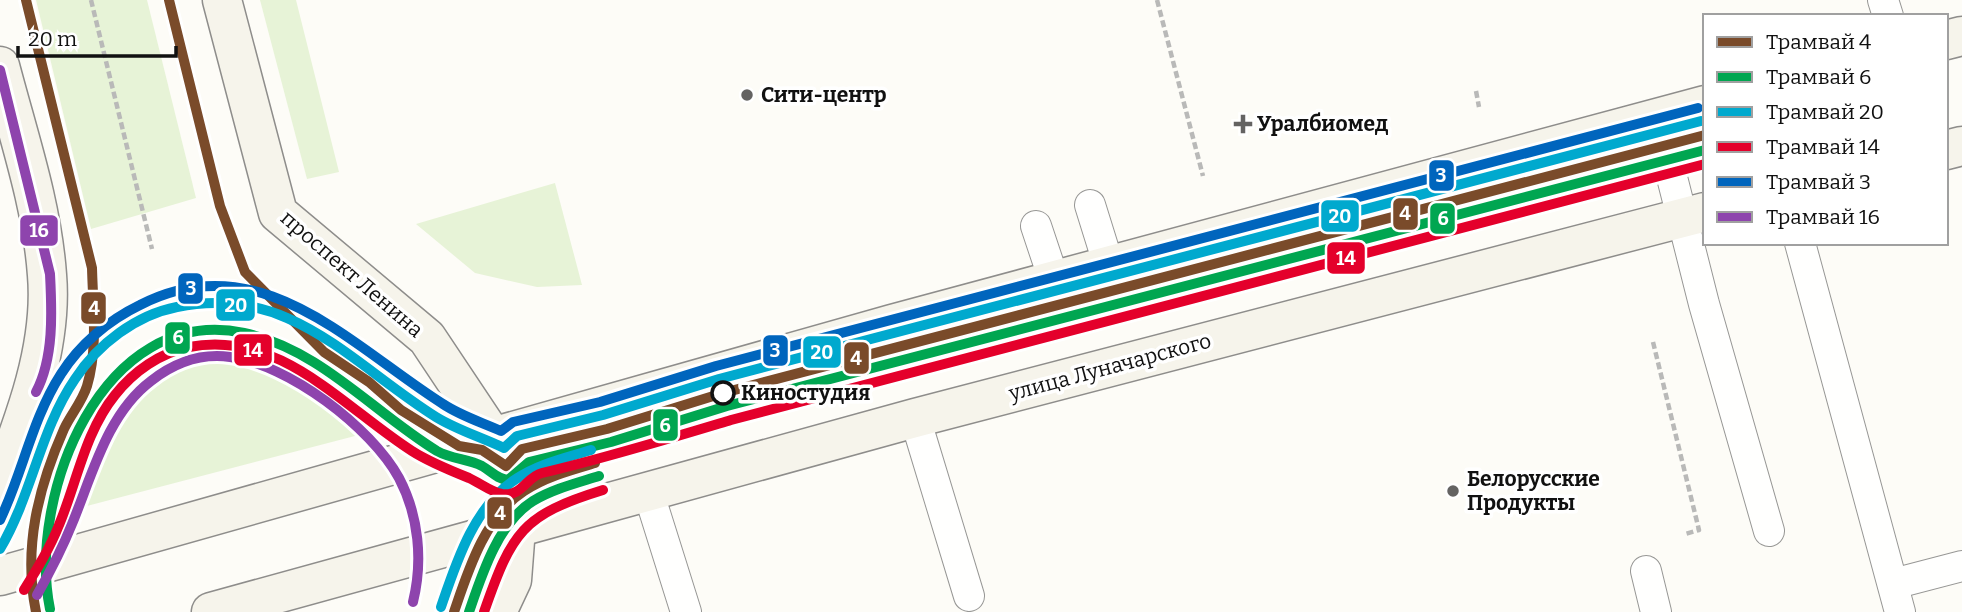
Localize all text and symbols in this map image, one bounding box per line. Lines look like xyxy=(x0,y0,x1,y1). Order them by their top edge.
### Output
scale bar xyxy=(18,14,175,58)
legend xyxy=(1703,14,1948,245)
text: 20 m xyxy=(28,26,77,52)
text: Трамвай 4 xyxy=(1766,29,1871,55)
text: Трамвай 6 xyxy=(1766,64,1871,90)
place label: Сити-центр xyxy=(761,82,887,108)
marker: Сити-центр xyxy=(739,87,755,103)
text: Трамвай 20 xyxy=(1766,99,1884,125)
place label: Уралбиомед xyxy=(1257,111,1389,137)
marker: Уралбиомед xyxy=(1235,116,1251,132)
text: Трамвай 14 xyxy=(1766,134,1880,160)
line badge: 3 xyxy=(1428,159,1455,192)
text: 3 xyxy=(1436,164,1447,187)
text: Трамвай 3 xyxy=(1766,169,1871,195)
line badge: 4 xyxy=(1392,197,1419,231)
line badge: 20 xyxy=(1320,199,1360,233)
text: 4 xyxy=(1399,202,1411,225)
line badge: 6 xyxy=(1429,202,1456,235)
text: Трамвай 16 xyxy=(1766,204,1880,230)
street label: проспект Ленина xyxy=(275,205,429,343)
text: 20 xyxy=(1329,205,1351,228)
text: 6 xyxy=(1437,207,1449,230)
line badge: 16 xyxy=(19,214,59,247)
text: 16 xyxy=(29,219,49,242)
line badge: 14 xyxy=(1326,241,1366,275)
text: 14 xyxy=(1336,247,1356,270)
line badge: 3 xyxy=(177,272,204,305)
text: 3 xyxy=(186,277,197,300)
line badge: 20 xyxy=(215,288,256,322)
line badge: 4 xyxy=(80,291,107,325)
text: 20 xyxy=(225,294,247,317)
text: 4 xyxy=(88,297,100,320)
line badge: 6 xyxy=(164,321,191,355)
text: 6 xyxy=(172,326,184,349)
street label: улица Луначарского xyxy=(1005,328,1214,407)
line badge: 14 xyxy=(233,333,273,367)
line badge: 3 xyxy=(762,334,789,367)
line badge: 20 xyxy=(802,335,842,369)
text: 14 xyxy=(243,339,263,362)
text: 3 xyxy=(770,339,781,362)
text: 20 xyxy=(811,341,833,364)
line badge: 4 xyxy=(843,341,870,375)
text: 4 xyxy=(850,347,862,370)
place label: Киностудия xyxy=(741,380,870,406)
marker: Киностудия xyxy=(711,381,735,405)
line badge: 6 xyxy=(652,408,679,442)
text: 6 xyxy=(659,414,671,437)
place label: Белорусские Продукты xyxy=(1467,466,1600,516)
marker: Белорусские Продукты xyxy=(1445,483,1461,499)
line badge: 4 xyxy=(486,496,513,530)
text: 4 xyxy=(494,502,506,525)

